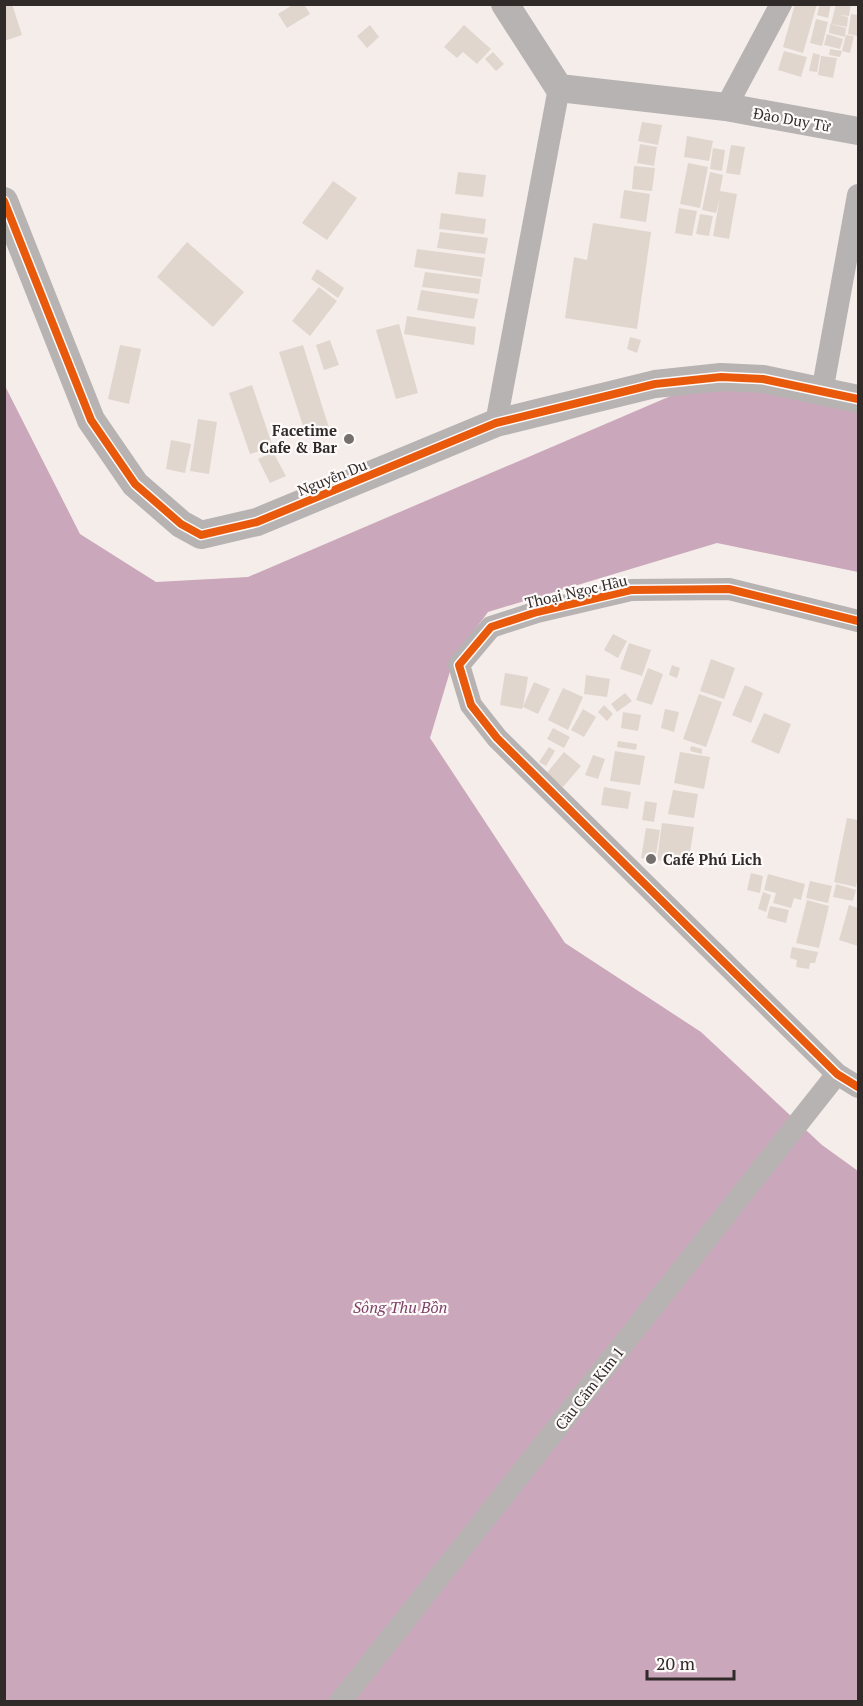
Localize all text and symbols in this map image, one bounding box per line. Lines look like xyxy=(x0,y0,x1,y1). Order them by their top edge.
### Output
street label: Đào Duy Từ xyxy=(752,102,833,136)
place label: Facetime Cafe & Bar xyxy=(259,420,338,457)
marker: Facetime Cafe & Bar xyxy=(342,432,356,446)
street label: Nguyễn Du xyxy=(294,454,370,500)
street label: Thoại Ngọc Hầu xyxy=(523,569,629,612)
place label: Café Phú Lich xyxy=(663,849,762,869)
marker: Café Phú Lich xyxy=(644,852,658,866)
water label: Sông Thu Bồn xyxy=(353,1296,447,1318)
street label: Cầu Cẩm Kim 1 xyxy=(550,1342,628,1434)
scale bar xyxy=(647,1643,734,1681)
text: 20 m xyxy=(656,1651,696,1675)

